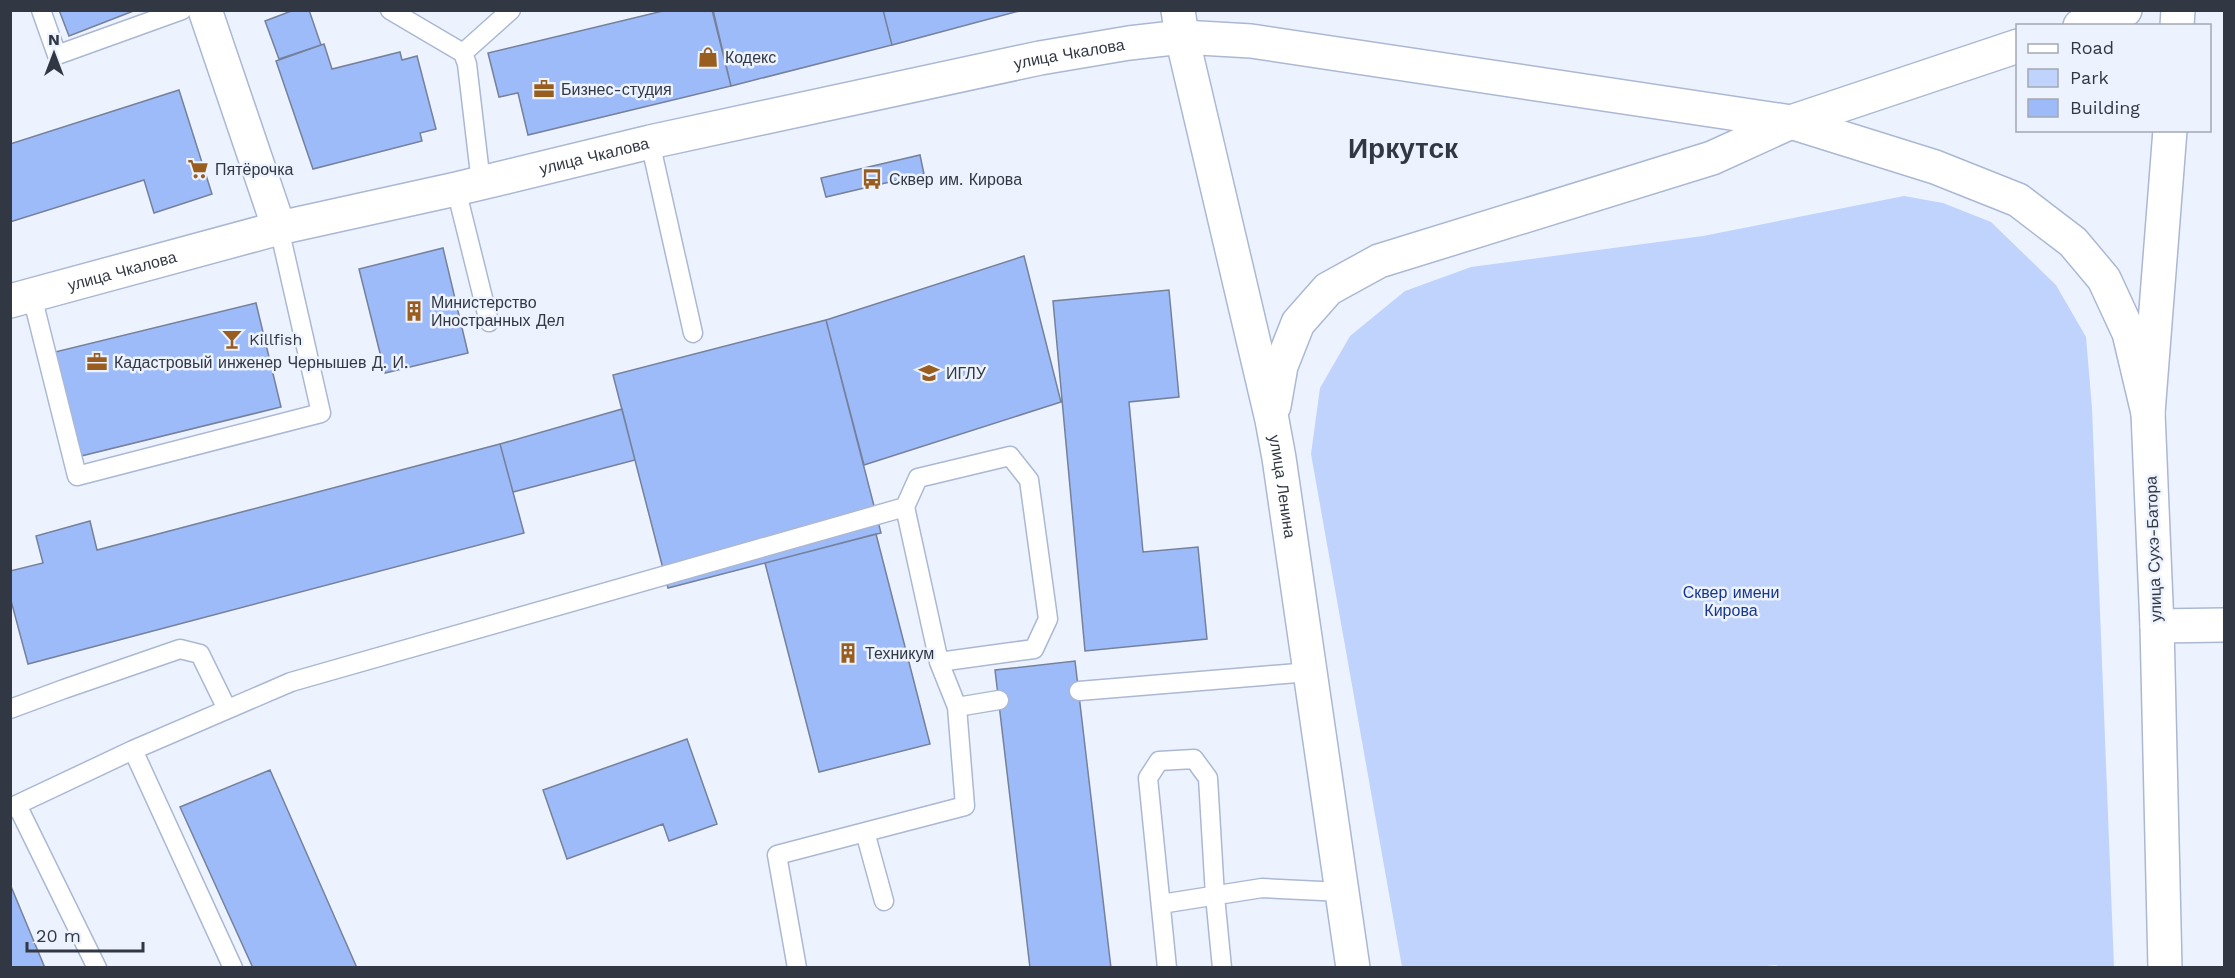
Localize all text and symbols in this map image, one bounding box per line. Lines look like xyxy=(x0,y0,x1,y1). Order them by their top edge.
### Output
north arrow xyxy=(24,24,84,84)
legend xyxy=(2016,24,2211,132)
text: N xyxy=(48,30,60,49)
street label: улица Чкалова xyxy=(1012,35,1126,73)
text: Road xyxy=(2070,37,2114,58)
shop icon: Кодекс xyxy=(696,45,720,69)
place label: Кодекс xyxy=(725,48,776,67)
text: Park xyxy=(2070,67,2109,88)
office icon: Бизнес-студия xyxy=(532,77,556,101)
place label: Бизнес-студия xyxy=(561,80,672,99)
text: Building xyxy=(2070,97,2140,118)
district label: Иркутск xyxy=(1348,132,1459,165)
street label: улица Чкалова xyxy=(537,134,651,178)
supermarket icon: Пятёрочка xyxy=(186,157,210,181)
place label: Пятёрочка xyxy=(215,160,294,179)
bus stop icon: Сквер им. Кирова xyxy=(860,167,884,191)
place label: Сквер им. Кирова xyxy=(889,170,1022,189)
street label: улица Чкалова xyxy=(66,247,179,295)
place label: Министерство Иностранных Дел xyxy=(431,293,565,330)
building icon: Министерство Иностранных Дел xyxy=(402,299,426,323)
bar icon: Killfish xyxy=(220,327,244,351)
place label: Killfish xyxy=(249,330,302,349)
office icon: Кадастровый инженер Чернышев Д. И. xyxy=(85,350,109,374)
place label: Кадастровый инженер Чернышев Д. И. xyxy=(114,353,408,372)
school or university icon: ИГЛУ xyxy=(917,361,941,385)
place label: ИГЛУ xyxy=(946,364,987,383)
street label: улица Ленина xyxy=(1265,433,1300,540)
street label: улица Сухэ-Батора xyxy=(2141,475,2166,622)
park label: Сквер имени Кирова xyxy=(1683,583,1779,620)
building icon: Техникум xyxy=(836,641,860,665)
place label: Техникум xyxy=(865,644,934,663)
scale bar xyxy=(27,915,142,953)
text: 20 m xyxy=(36,925,81,946)

